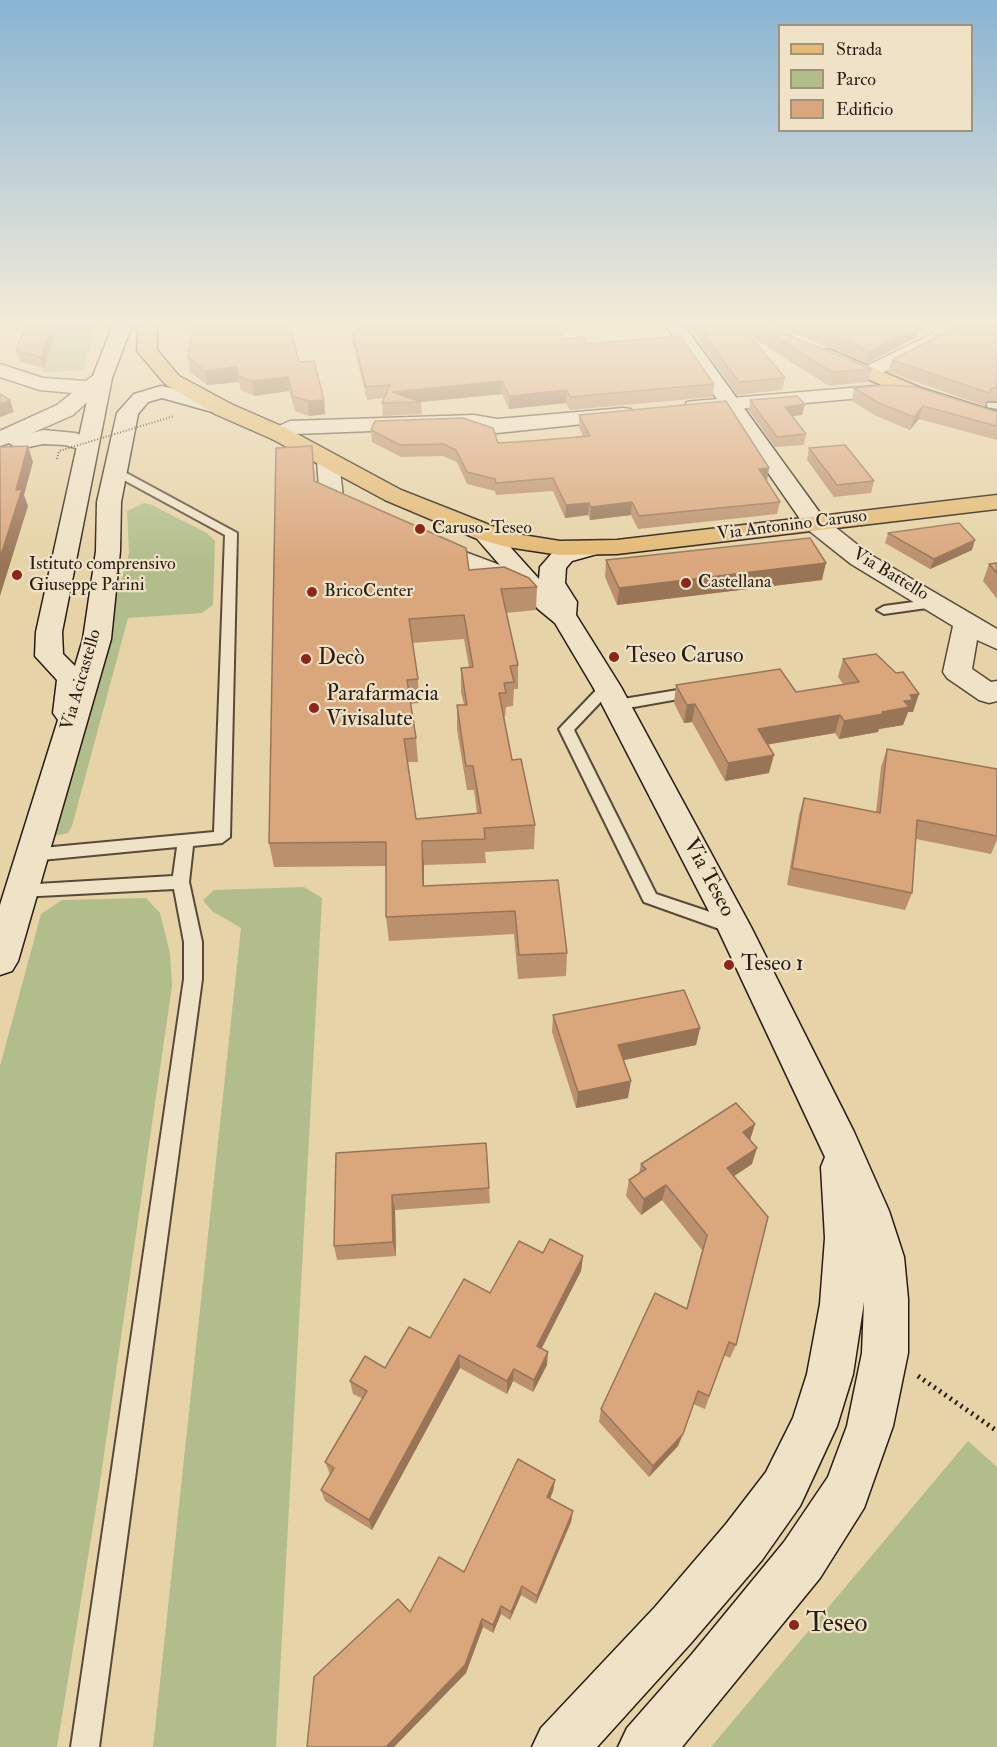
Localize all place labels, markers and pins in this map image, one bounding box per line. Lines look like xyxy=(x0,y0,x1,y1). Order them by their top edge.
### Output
place label: Caruso-Teseo xyxy=(432,518,532,540)
marker: Caruso-Teseo xyxy=(413,522,427,536)
place label: Istituto comprensivo Giuseppe Parini xyxy=(29,554,176,596)
marker: Istituto comprensivo Giuseppe Parini xyxy=(10,568,24,582)
place label: Castellana xyxy=(698,572,771,594)
marker: Castellana xyxy=(679,576,693,590)
place label: BricoCenter xyxy=(324,581,413,603)
marker: BricoCenter xyxy=(305,585,319,599)
place label: Teseo Caruso xyxy=(626,644,743,670)
place label: Decò xyxy=(318,646,365,672)
marker: Teseo Caruso xyxy=(607,650,621,664)
marker: Decò xyxy=(299,652,313,666)
place label: Parafarmacia Vivisalute xyxy=(326,682,439,734)
marker: Parafarmacia Vivisalute xyxy=(307,701,321,715)
place label: Teseo 1 xyxy=(741,952,804,978)
marker: Teseo 1 xyxy=(722,958,736,972)
place label: Teseo xyxy=(806,1609,867,1641)
marker: Teseo xyxy=(787,1618,801,1632)

